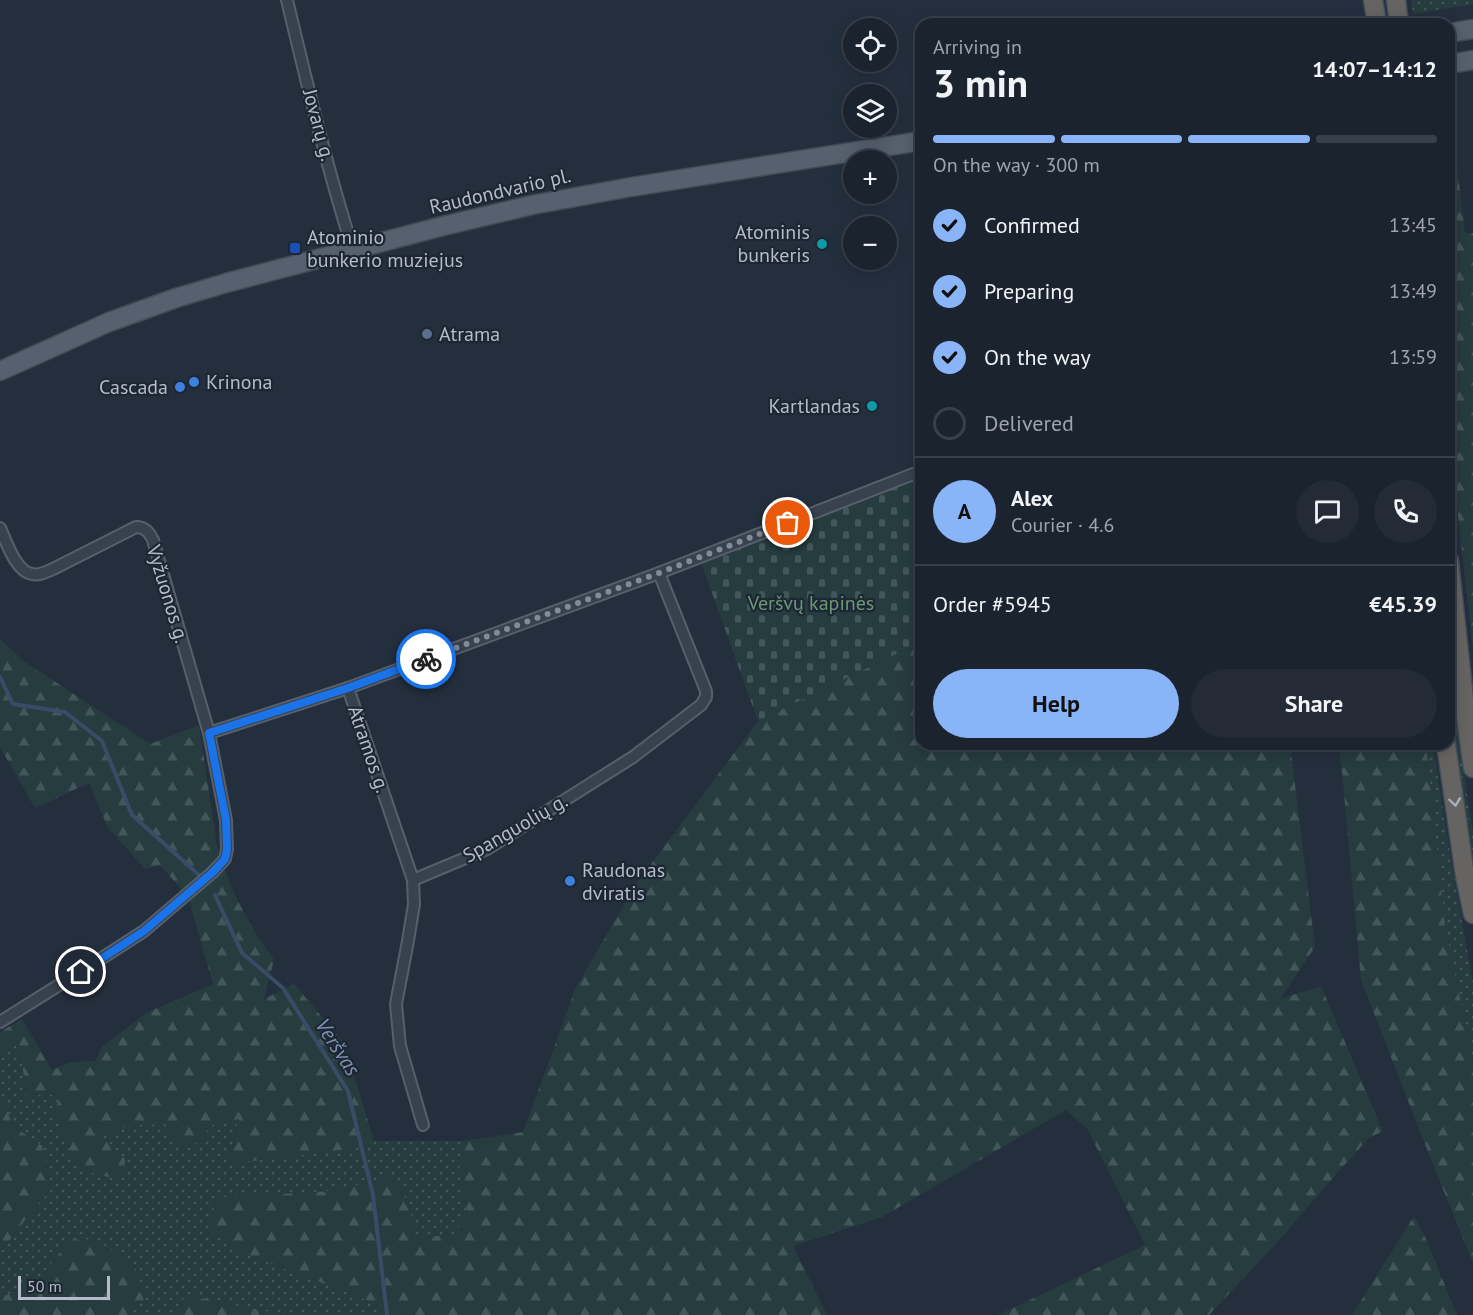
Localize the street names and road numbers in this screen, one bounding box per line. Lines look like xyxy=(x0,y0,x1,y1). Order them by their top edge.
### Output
street label: Jovarų g. xyxy=(297,85,341,164)
street label: Raudondvario pl. xyxy=(427,162,573,220)
street label: Vyžuonos g. xyxy=(141,541,195,646)
street label: Atramos g. xyxy=(342,702,396,796)
street label: Spanguolių g. xyxy=(458,788,572,868)

